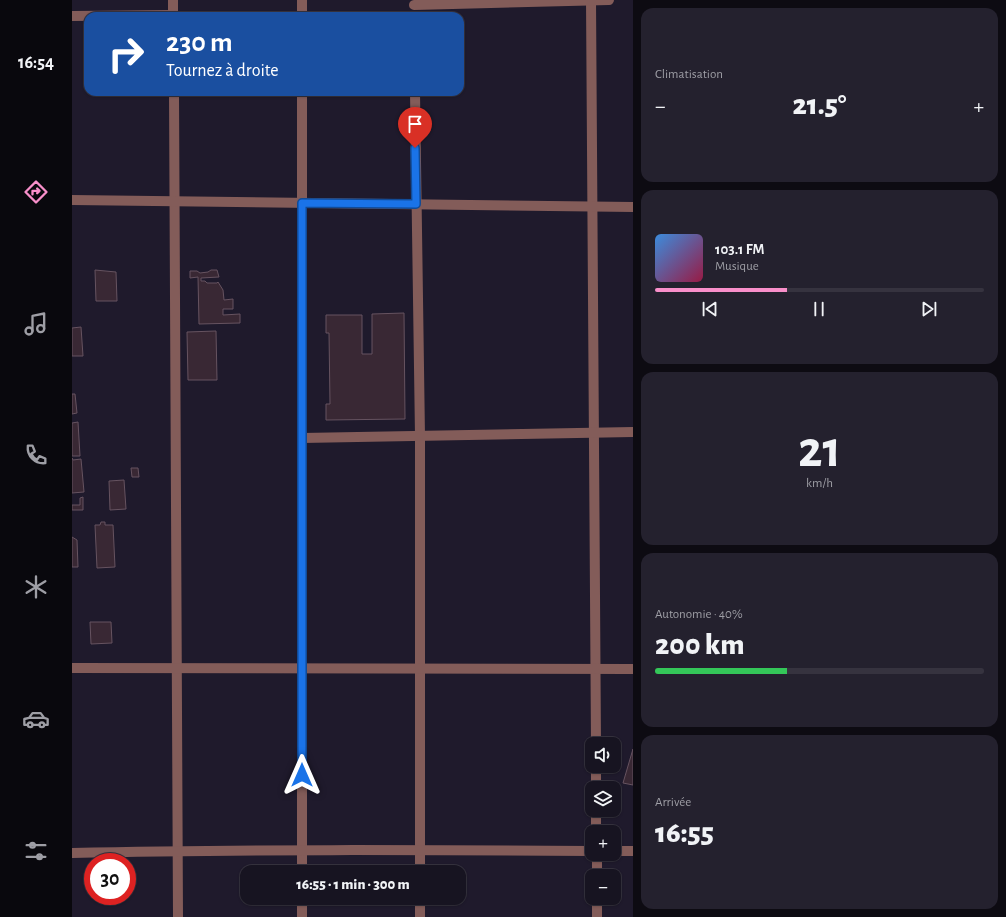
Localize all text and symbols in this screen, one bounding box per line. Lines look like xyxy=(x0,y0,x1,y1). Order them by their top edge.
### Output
icon: right xyxy=(100,28,152,80)
text: 230 m xyxy=(166,29,233,57)
text: 16:54 xyxy=(18,54,54,72)
text: Tournez à droite xyxy=(166,62,279,80)
text: Climatisation xyxy=(655,68,723,81)
text: 21.5° xyxy=(792,90,847,120)
text: − xyxy=(655,95,666,117)
text: + xyxy=(973,95,984,117)
pin xyxy=(398,107,432,148)
icon: arrive xyxy=(404,113,426,135)
icon: directions xyxy=(22,178,50,206)
text: 103.1 FM xyxy=(715,242,764,257)
text: Musique xyxy=(715,260,759,273)
icon: previous xyxy=(699,298,721,320)
icon: pause xyxy=(808,298,830,320)
icon: next xyxy=(918,298,940,320)
icon: music xyxy=(22,310,50,338)
text: 21 xyxy=(798,424,841,476)
icon: phone xyxy=(22,441,50,469)
text: km/h xyxy=(806,477,833,490)
icon: climate xyxy=(22,573,50,601)
text: Autonomie · 40% xyxy=(655,608,743,621)
text: 200 km xyxy=(655,630,745,660)
icon: car xyxy=(22,705,50,733)
map controls xyxy=(585,737,621,905)
button: sound xyxy=(585,737,621,773)
position arrow xyxy=(281,754,323,796)
button: layers xyxy=(585,781,621,817)
text: Arrivée xyxy=(655,796,691,809)
text: 16:55 xyxy=(655,818,714,848)
button: + xyxy=(585,825,621,861)
icon: filters xyxy=(22,837,50,865)
speed limit sign: 30 xyxy=(84,853,136,905)
button: − xyxy=(585,869,621,905)
text: 16:55 · 1 min · 300 m xyxy=(296,877,410,892)

